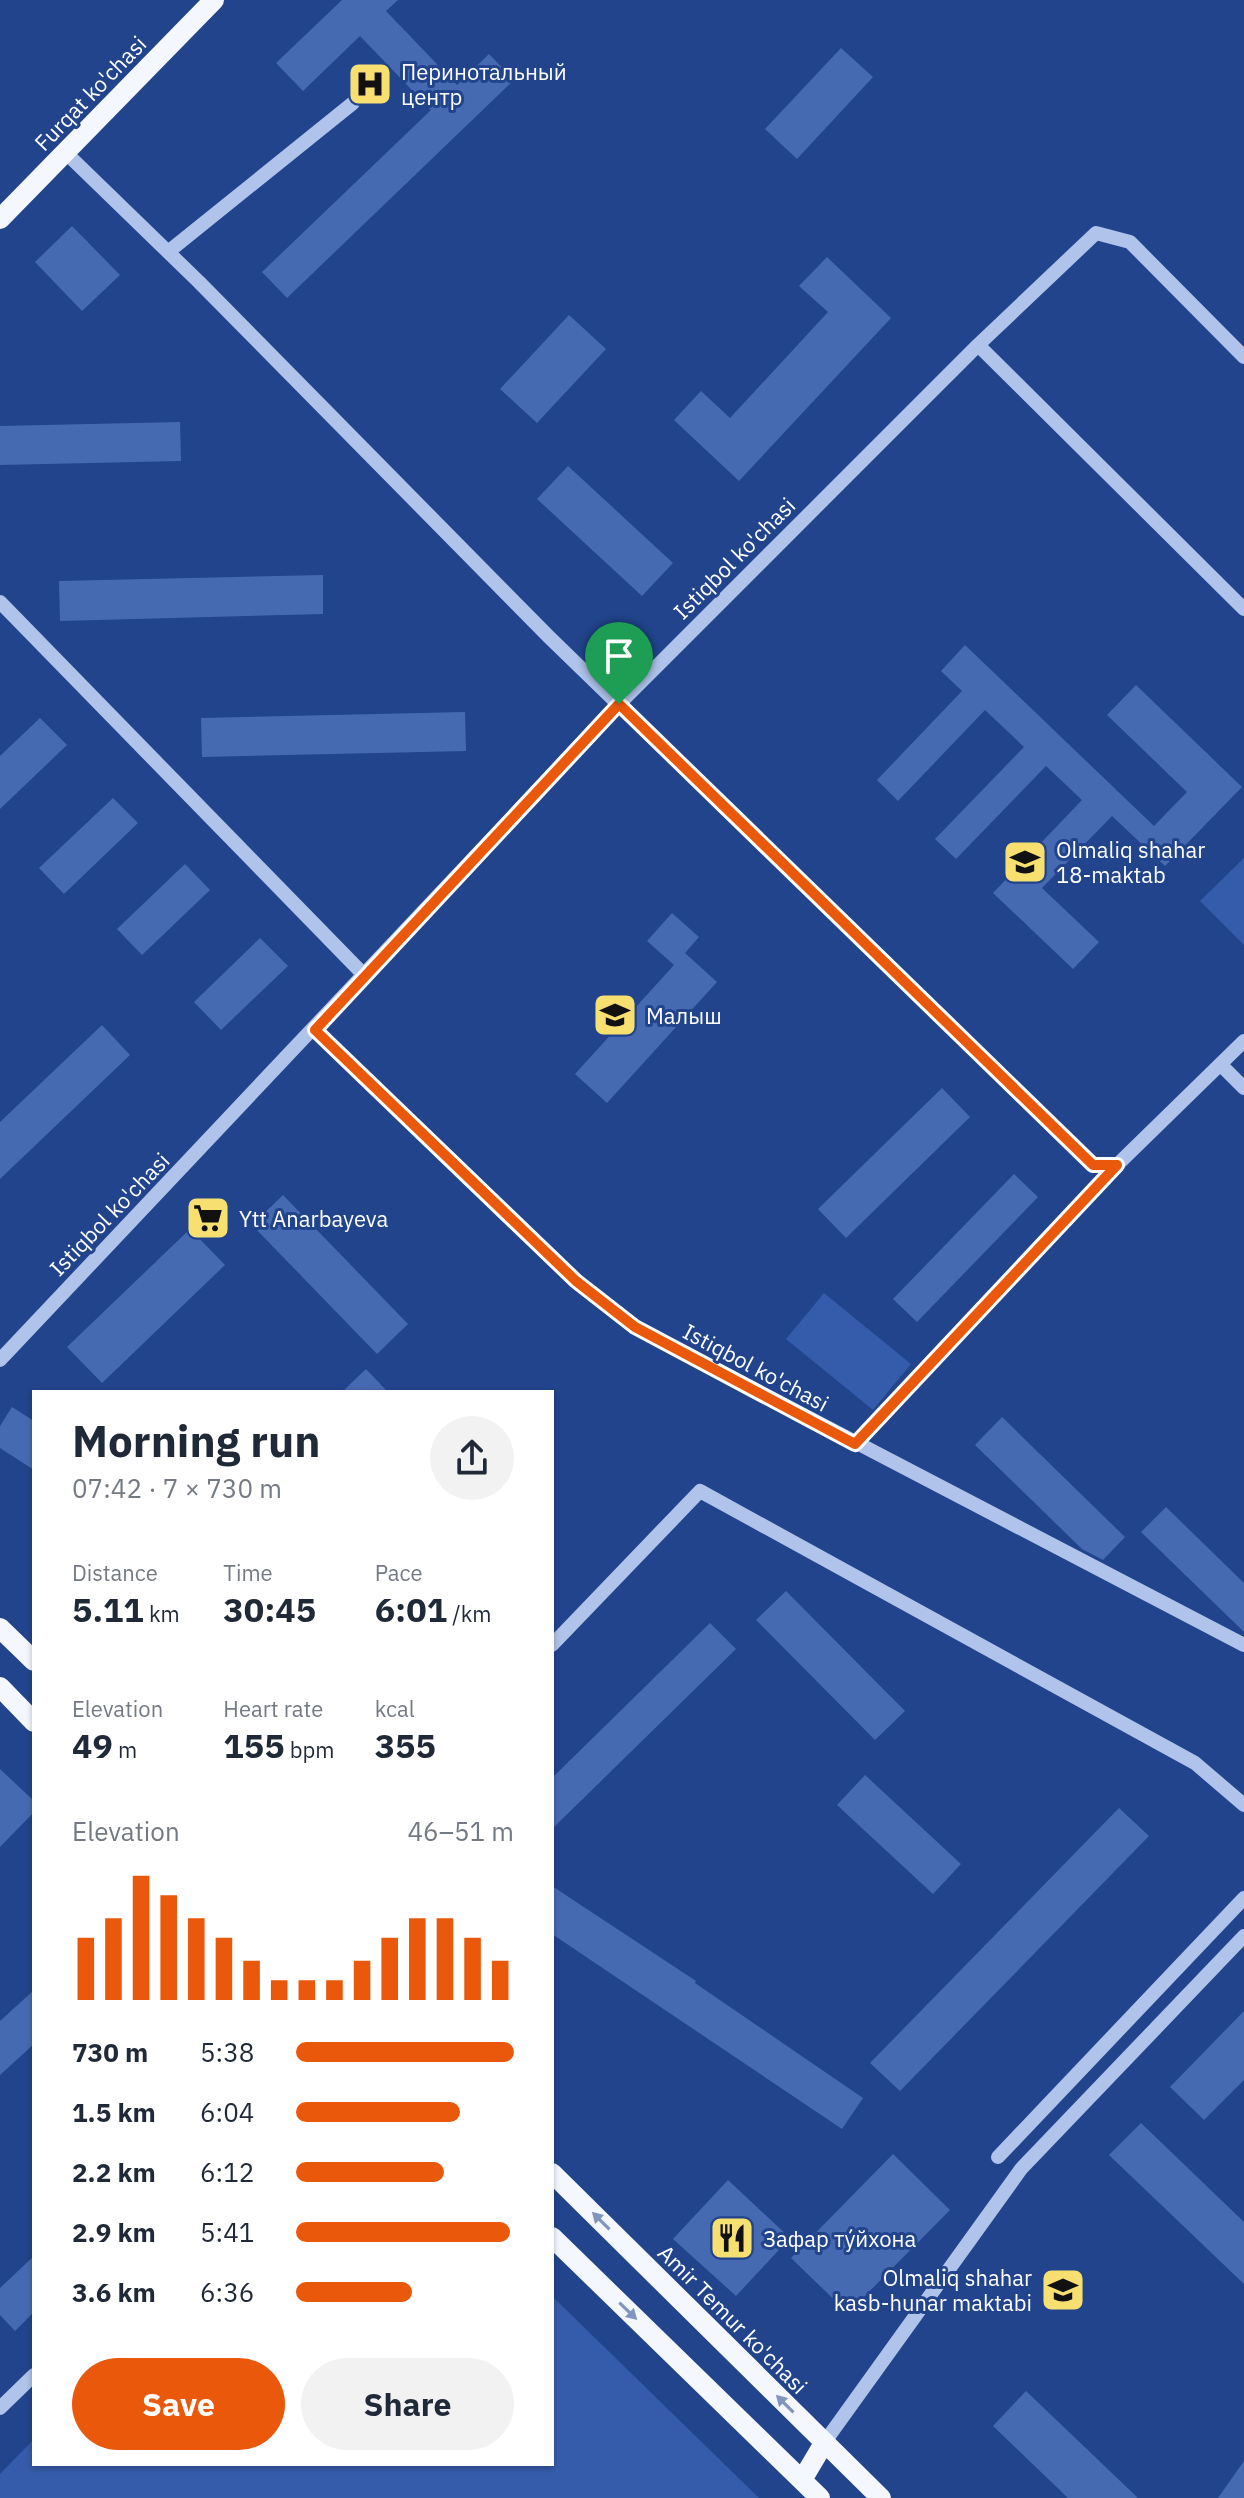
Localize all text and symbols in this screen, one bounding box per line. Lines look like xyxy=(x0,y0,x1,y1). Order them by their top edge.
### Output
street label: Furqat ko'chasi xyxy=(28,29,152,157)
place label: Перинотальный центр xyxy=(401,57,567,111)
hospital icon: Перинотальный центр xyxy=(346,60,394,108)
street label: Istiqbol ko'chasi xyxy=(667,491,801,625)
pin xyxy=(585,622,653,704)
icon: arrive xyxy=(597,634,641,678)
place label: Olmaliq shahar 18-maktab xyxy=(1056,835,1205,889)
school or university icon: Olmaliq shahar 18-maktab xyxy=(1001,838,1049,886)
school or university icon: Малыш xyxy=(591,991,639,1039)
place label: Малыш xyxy=(646,1001,722,1030)
street label: Istiqbol ko'chasi xyxy=(43,1146,175,1282)
supermarket icon: Ytt Anarbayeva xyxy=(184,1194,232,1242)
place label: Ytt Anarbayeva xyxy=(239,1204,388,1233)
street label: Istiqbol ko'chasi xyxy=(678,1316,834,1418)
text: Morning run xyxy=(72,1412,321,1469)
button: share xyxy=(430,1416,514,1500)
text: 07:42 · 7 × 730 m xyxy=(72,1471,282,1505)
text: Distance xyxy=(72,1558,158,1587)
text: Time xyxy=(223,1558,273,1587)
text: Pace xyxy=(375,1558,423,1587)
text: 5.11 xyxy=(72,1587,144,1631)
text: 30:45 xyxy=(223,1587,316,1631)
text: 6:01 xyxy=(375,1587,447,1631)
text: km xyxy=(144,1599,180,1628)
text: /km xyxy=(447,1599,492,1628)
text: Elevation xyxy=(72,1694,163,1723)
text: Heart rate xyxy=(223,1694,323,1723)
text: kcal xyxy=(375,1694,415,1723)
text: 49 xyxy=(72,1723,113,1767)
text: 155 xyxy=(223,1723,285,1767)
text: 355 xyxy=(375,1723,436,1767)
text: m xyxy=(113,1735,137,1764)
text: bpm xyxy=(285,1735,334,1764)
text: Elevation xyxy=(72,1814,180,1848)
text: 46–51 m xyxy=(407,1814,514,1848)
text: 730 m xyxy=(72,2035,148,2069)
text: 5:38 xyxy=(200,2035,254,2069)
text: 1.5 km xyxy=(72,2095,156,2129)
text: 6:04 xyxy=(200,2095,254,2129)
text: 2.2 km xyxy=(72,2155,156,2189)
text: 6:12 xyxy=(200,2155,254,2189)
one-way arrow xyxy=(592,2212,611,2231)
restaurant icon: Зафар тýйхона xyxy=(708,2214,756,2262)
text: 2.9 km xyxy=(72,2215,156,2249)
text: 5:41 xyxy=(200,2215,254,2249)
place label: Зафар тýйхона xyxy=(763,2224,916,2253)
street label: Amir Temur ko'chasi xyxy=(652,2238,814,2400)
place label: Olmaliq shahar kasb-hunar maktabi xyxy=(834,2263,1032,2317)
school or university icon: Olmaliq shahar kasb-hunar maktabi xyxy=(1039,2266,1087,2314)
text: 3.6 km xyxy=(72,2275,156,2309)
text: 6:36 xyxy=(200,2275,254,2309)
one-way arrow xyxy=(618,2301,637,2319)
button: Save xyxy=(72,2358,285,2450)
button: Share xyxy=(301,2358,514,2450)
one-way arrow xyxy=(776,2395,795,2414)

